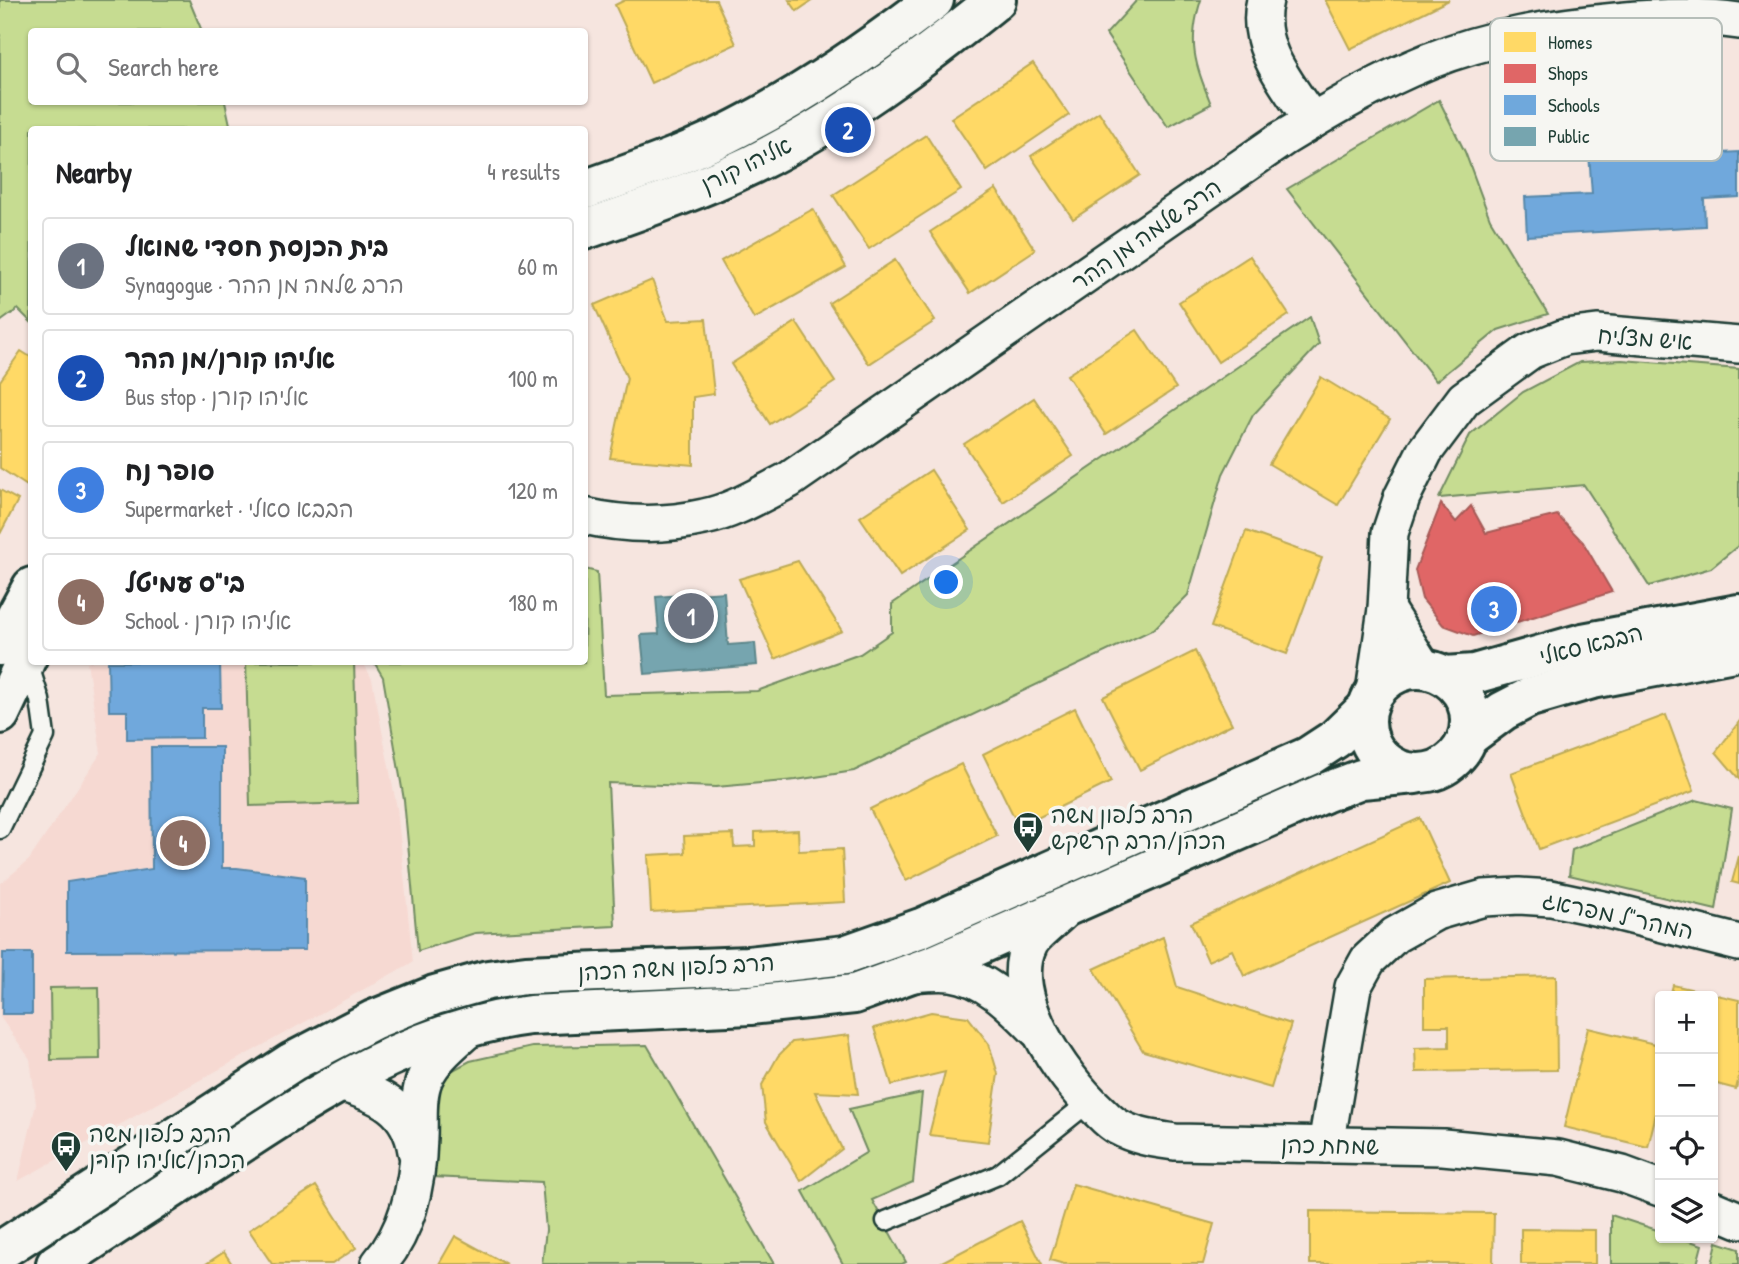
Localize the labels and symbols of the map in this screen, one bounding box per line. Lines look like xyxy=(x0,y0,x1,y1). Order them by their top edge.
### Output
legend xyxy=(1490,18,1722,161)
text: Homes xyxy=(1548,29,1592,55)
text: Shops xyxy=(1548,60,1588,86)
text: Schools xyxy=(1548,92,1600,118)
pin: 2 xyxy=(825,104,871,156)
text: Public xyxy=(1548,123,1590,149)
street label: אליהו קורן xyxy=(695,129,797,199)
street label: הרב שלמה מן ההר xyxy=(1065,171,1227,297)
street label: איש מצליח xyxy=(1596,319,1694,357)
your location xyxy=(929,565,963,599)
pin: 3 xyxy=(1471,583,1517,635)
pin: 1 xyxy=(668,590,714,642)
street label: הבבא סאלי xyxy=(1536,616,1646,672)
place label: הרב כלפון משה הכהן/הרב קרשקש xyxy=(1051,799,1226,856)
bus stop icon: הרב כלפון משה הכהן/הרב קרשקש xyxy=(1011,810,1045,854)
pin: 4 xyxy=(160,817,206,869)
street label: המהר"ל מפראג xyxy=(1539,884,1697,946)
street label: הרב כלפון משה הכהן xyxy=(577,946,775,988)
place label: הרב כלפון משה הכהן/אליהו קורן xyxy=(89,1118,246,1175)
bus stop icon: הרב כלפון משה הכהן/אליהו קורן xyxy=(49,1129,83,1173)
street label: שמחת כהן xyxy=(1280,1129,1380,1161)

